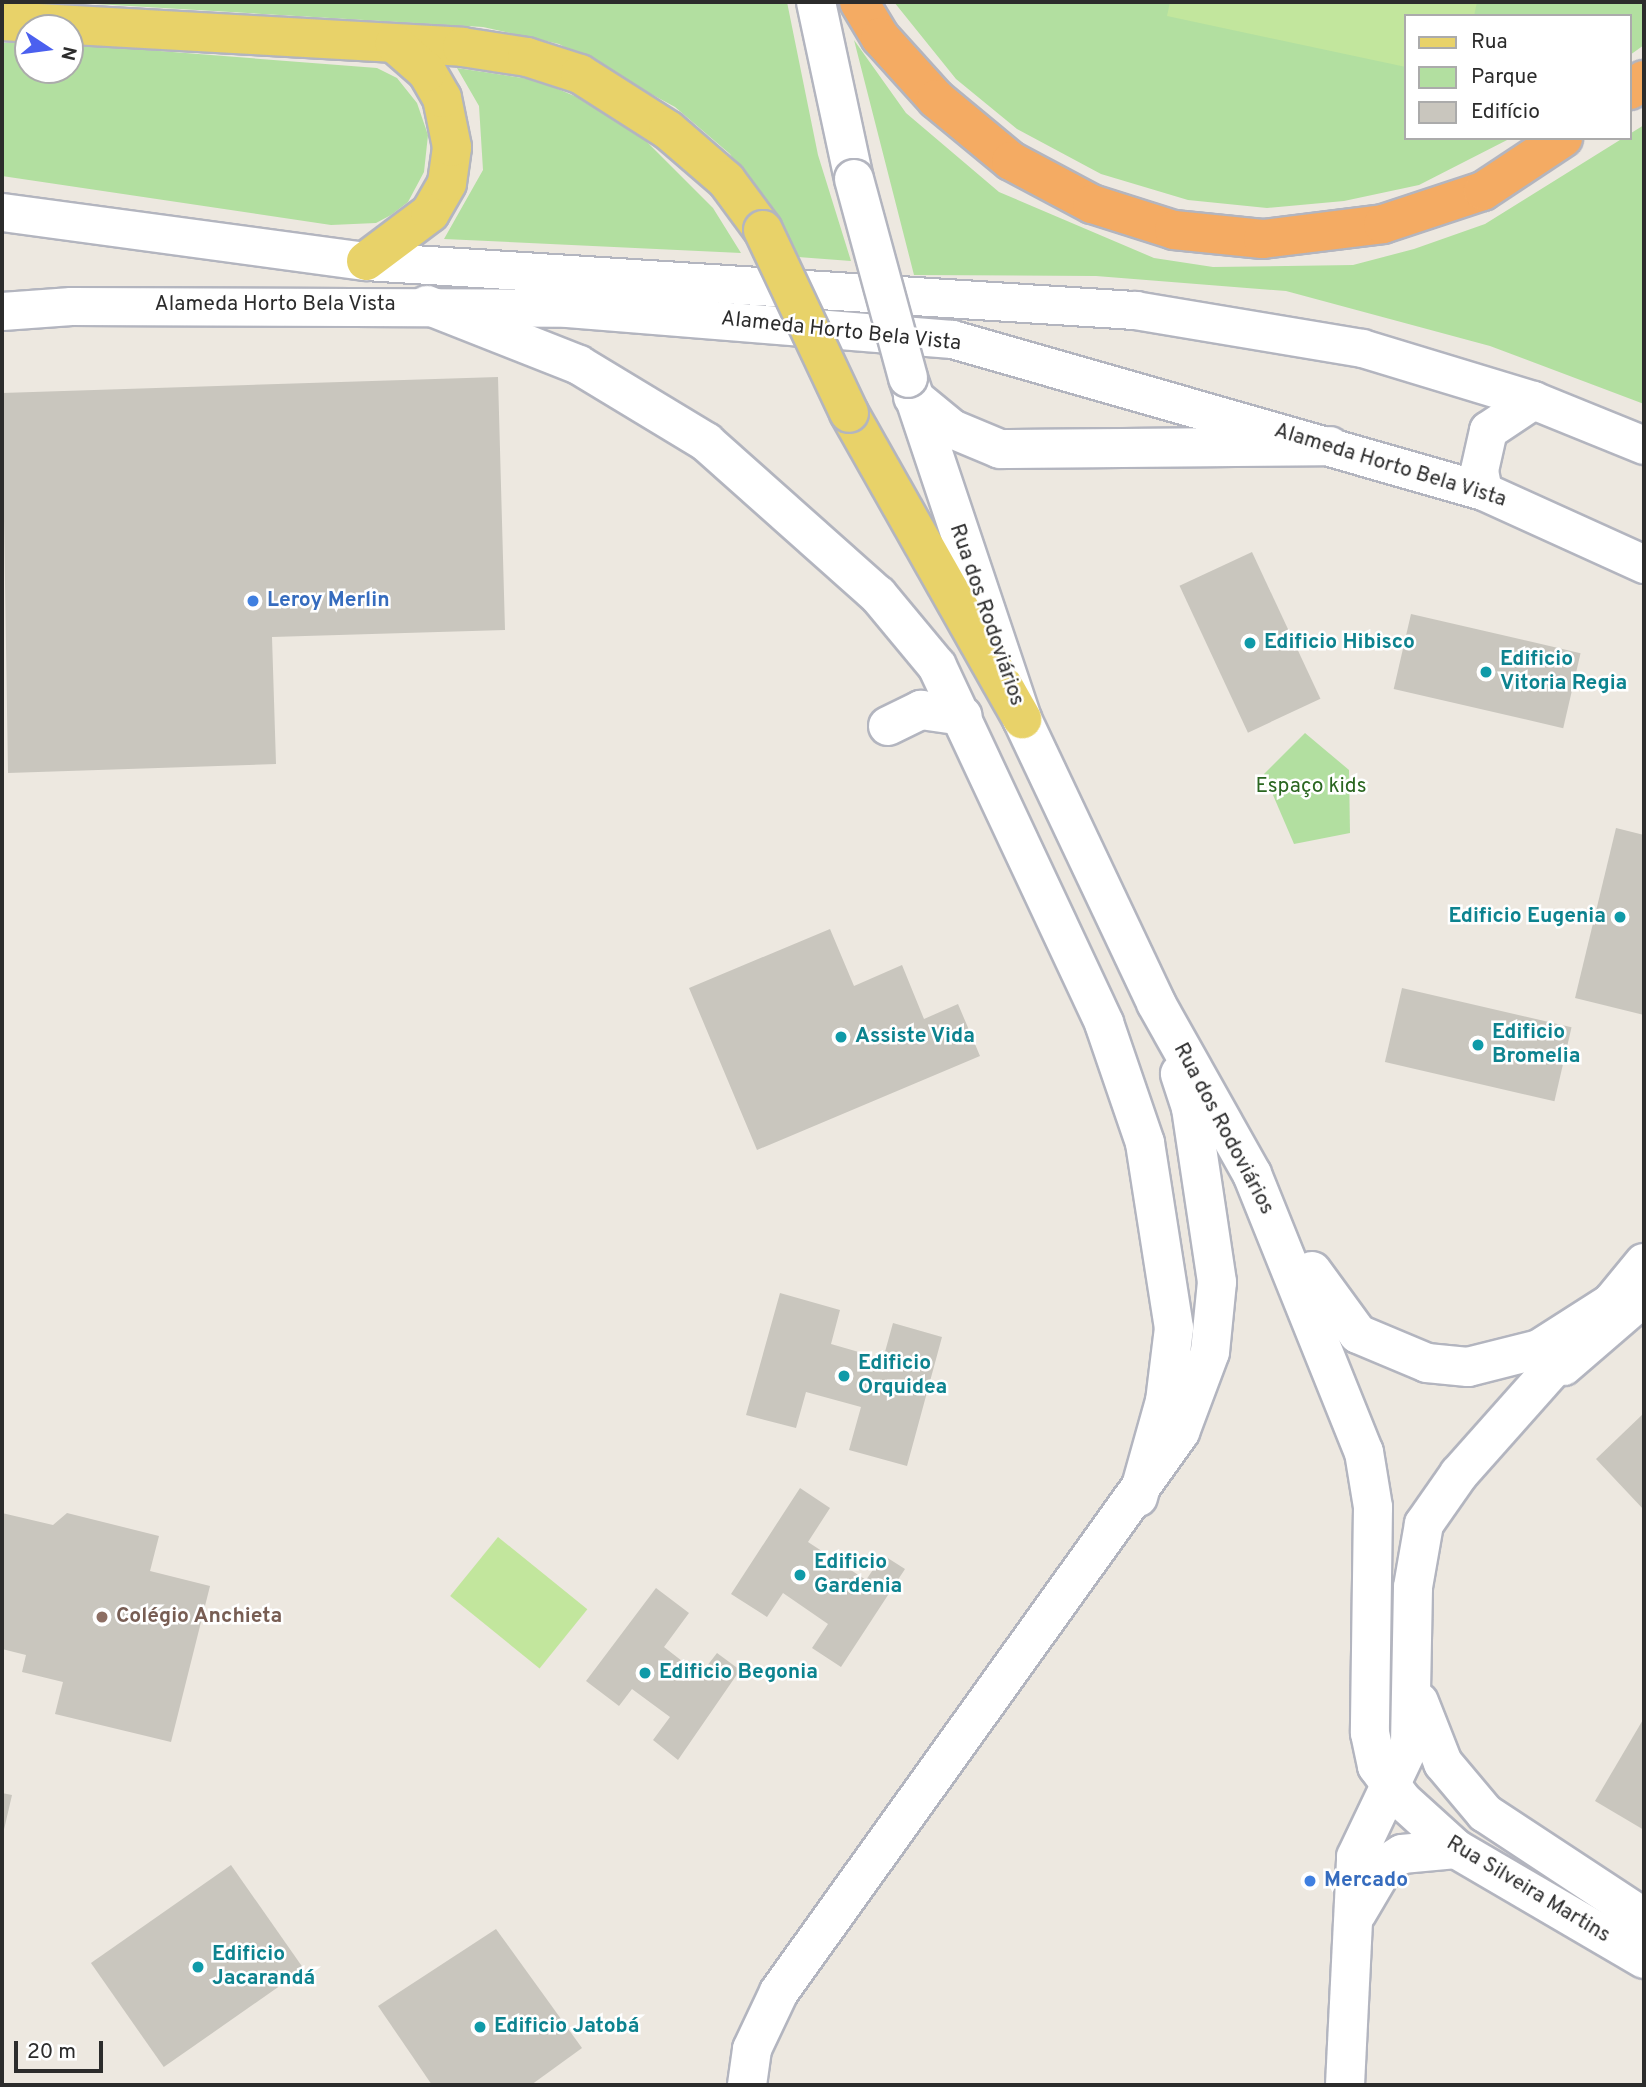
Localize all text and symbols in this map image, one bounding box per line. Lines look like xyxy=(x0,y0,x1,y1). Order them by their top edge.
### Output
north arrow xyxy=(14,14,84,84)
legend xyxy=(1404,14,1632,140)
text: Rua xyxy=(1471,29,1508,56)
text: N xyxy=(54,44,81,63)
text: Parque xyxy=(1471,64,1538,91)
text: Edifício xyxy=(1471,99,1540,126)
street label: Alameda Horto Bela Vista xyxy=(154,292,396,318)
street label: Alameda Horto Bela Vista xyxy=(719,307,963,357)
street label: Alameda Horto Bela Vista xyxy=(1271,419,1509,513)
street label: Rua dos Rodoviários xyxy=(943,521,1029,709)
place label: Leroy Merlin xyxy=(267,588,390,614)
marker: Leroy Merlin xyxy=(245,593,261,609)
place label: Edificio Hibisco xyxy=(1264,630,1415,656)
marker: Edificio Hibisco xyxy=(1242,635,1258,651)
place label: Edificio Vitoria Regia xyxy=(1500,647,1627,697)
marker: Edificio Vitoria Regia xyxy=(1478,664,1494,680)
park label: Espaço kids xyxy=(1255,774,1367,800)
place label: Edificio Eugenia xyxy=(1448,904,1606,930)
marker: Edificio Eugenia xyxy=(1612,909,1628,925)
place label: Edificio Bromelia xyxy=(1492,1020,1580,1070)
place label: Assiste Vida xyxy=(855,1024,976,1050)
marker: Assiste Vida xyxy=(833,1029,849,1045)
marker: Edificio Bromelia xyxy=(1470,1037,1486,1053)
street label: Rua dos Rodoviários xyxy=(1167,1039,1279,1219)
place label: Edificio Orquidea xyxy=(858,1351,947,1401)
marker: Edificio Orquidea xyxy=(836,1368,852,1384)
place label: Edificio Gardenia xyxy=(814,1550,902,1600)
marker: Edificio Gardenia xyxy=(792,1567,808,1583)
place label: Colégio Anchieta xyxy=(116,1604,283,1630)
marker: Colégio Anchieta xyxy=(94,1609,110,1625)
place label: Edificio Begonia xyxy=(659,1660,818,1686)
marker: Edificio Begonia xyxy=(637,1665,653,1681)
street label: Rua Silveira Martins xyxy=(1442,1831,1614,1949)
place label: Mercado xyxy=(1324,1868,1408,1894)
marker: Mercado xyxy=(1302,1873,1318,1889)
place label: Edificio Jacarandá xyxy=(212,1942,315,1992)
marker: Edificio Jacarandá xyxy=(190,1959,206,1975)
place label: Edificio Jatobá xyxy=(494,2014,639,2040)
marker: Edificio Jatobá xyxy=(472,2019,488,2035)
scale bar xyxy=(18,2028,107,2072)
text: 20 m xyxy=(27,2039,76,2066)

